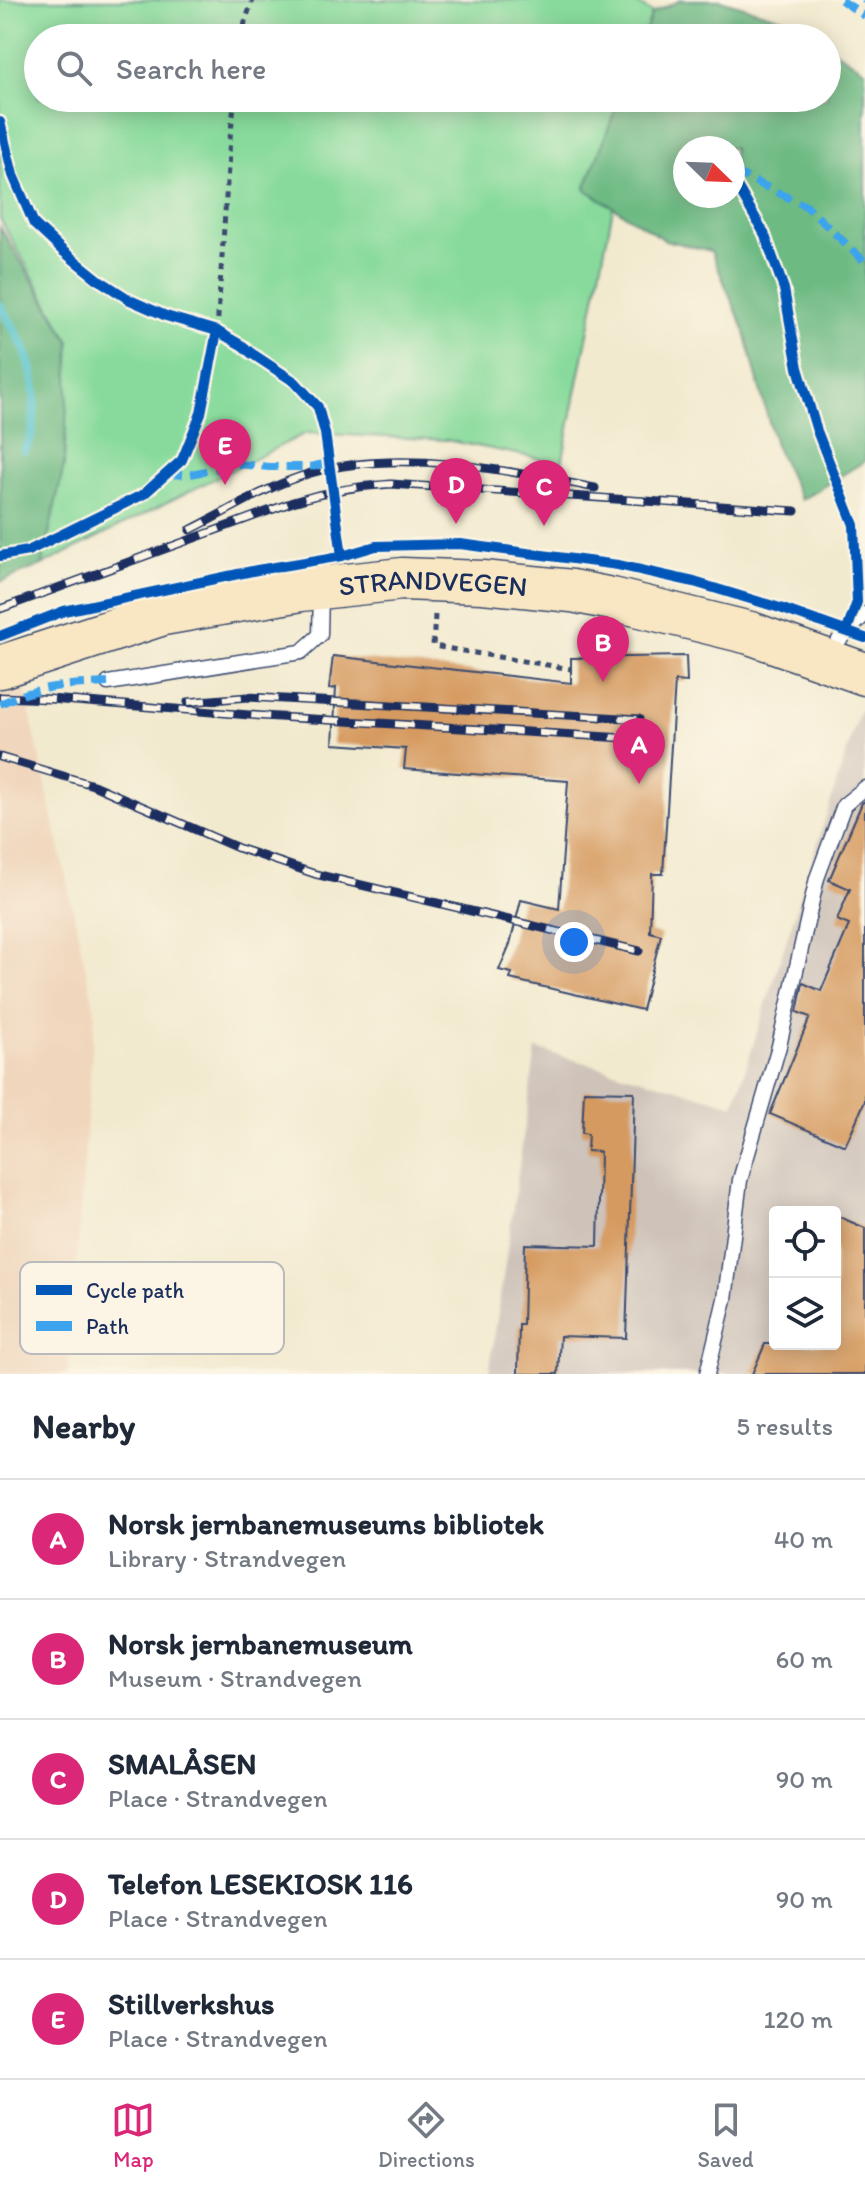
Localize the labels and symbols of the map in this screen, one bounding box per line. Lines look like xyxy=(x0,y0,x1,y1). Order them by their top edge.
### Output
north arrow xyxy=(673,136,745,208)
pin: E xyxy=(199,419,251,485)
pin: D xyxy=(430,458,482,524)
pin: C xyxy=(518,460,570,526)
street label: STRANDVEGEN xyxy=(337,562,529,603)
pin: B xyxy=(577,616,629,682)
pin: A xyxy=(613,718,665,784)
your location xyxy=(554,922,594,962)
legend xyxy=(20,1262,284,1354)
text: Cycle path xyxy=(86,1277,185,1304)
text: Path xyxy=(86,1313,129,1340)

